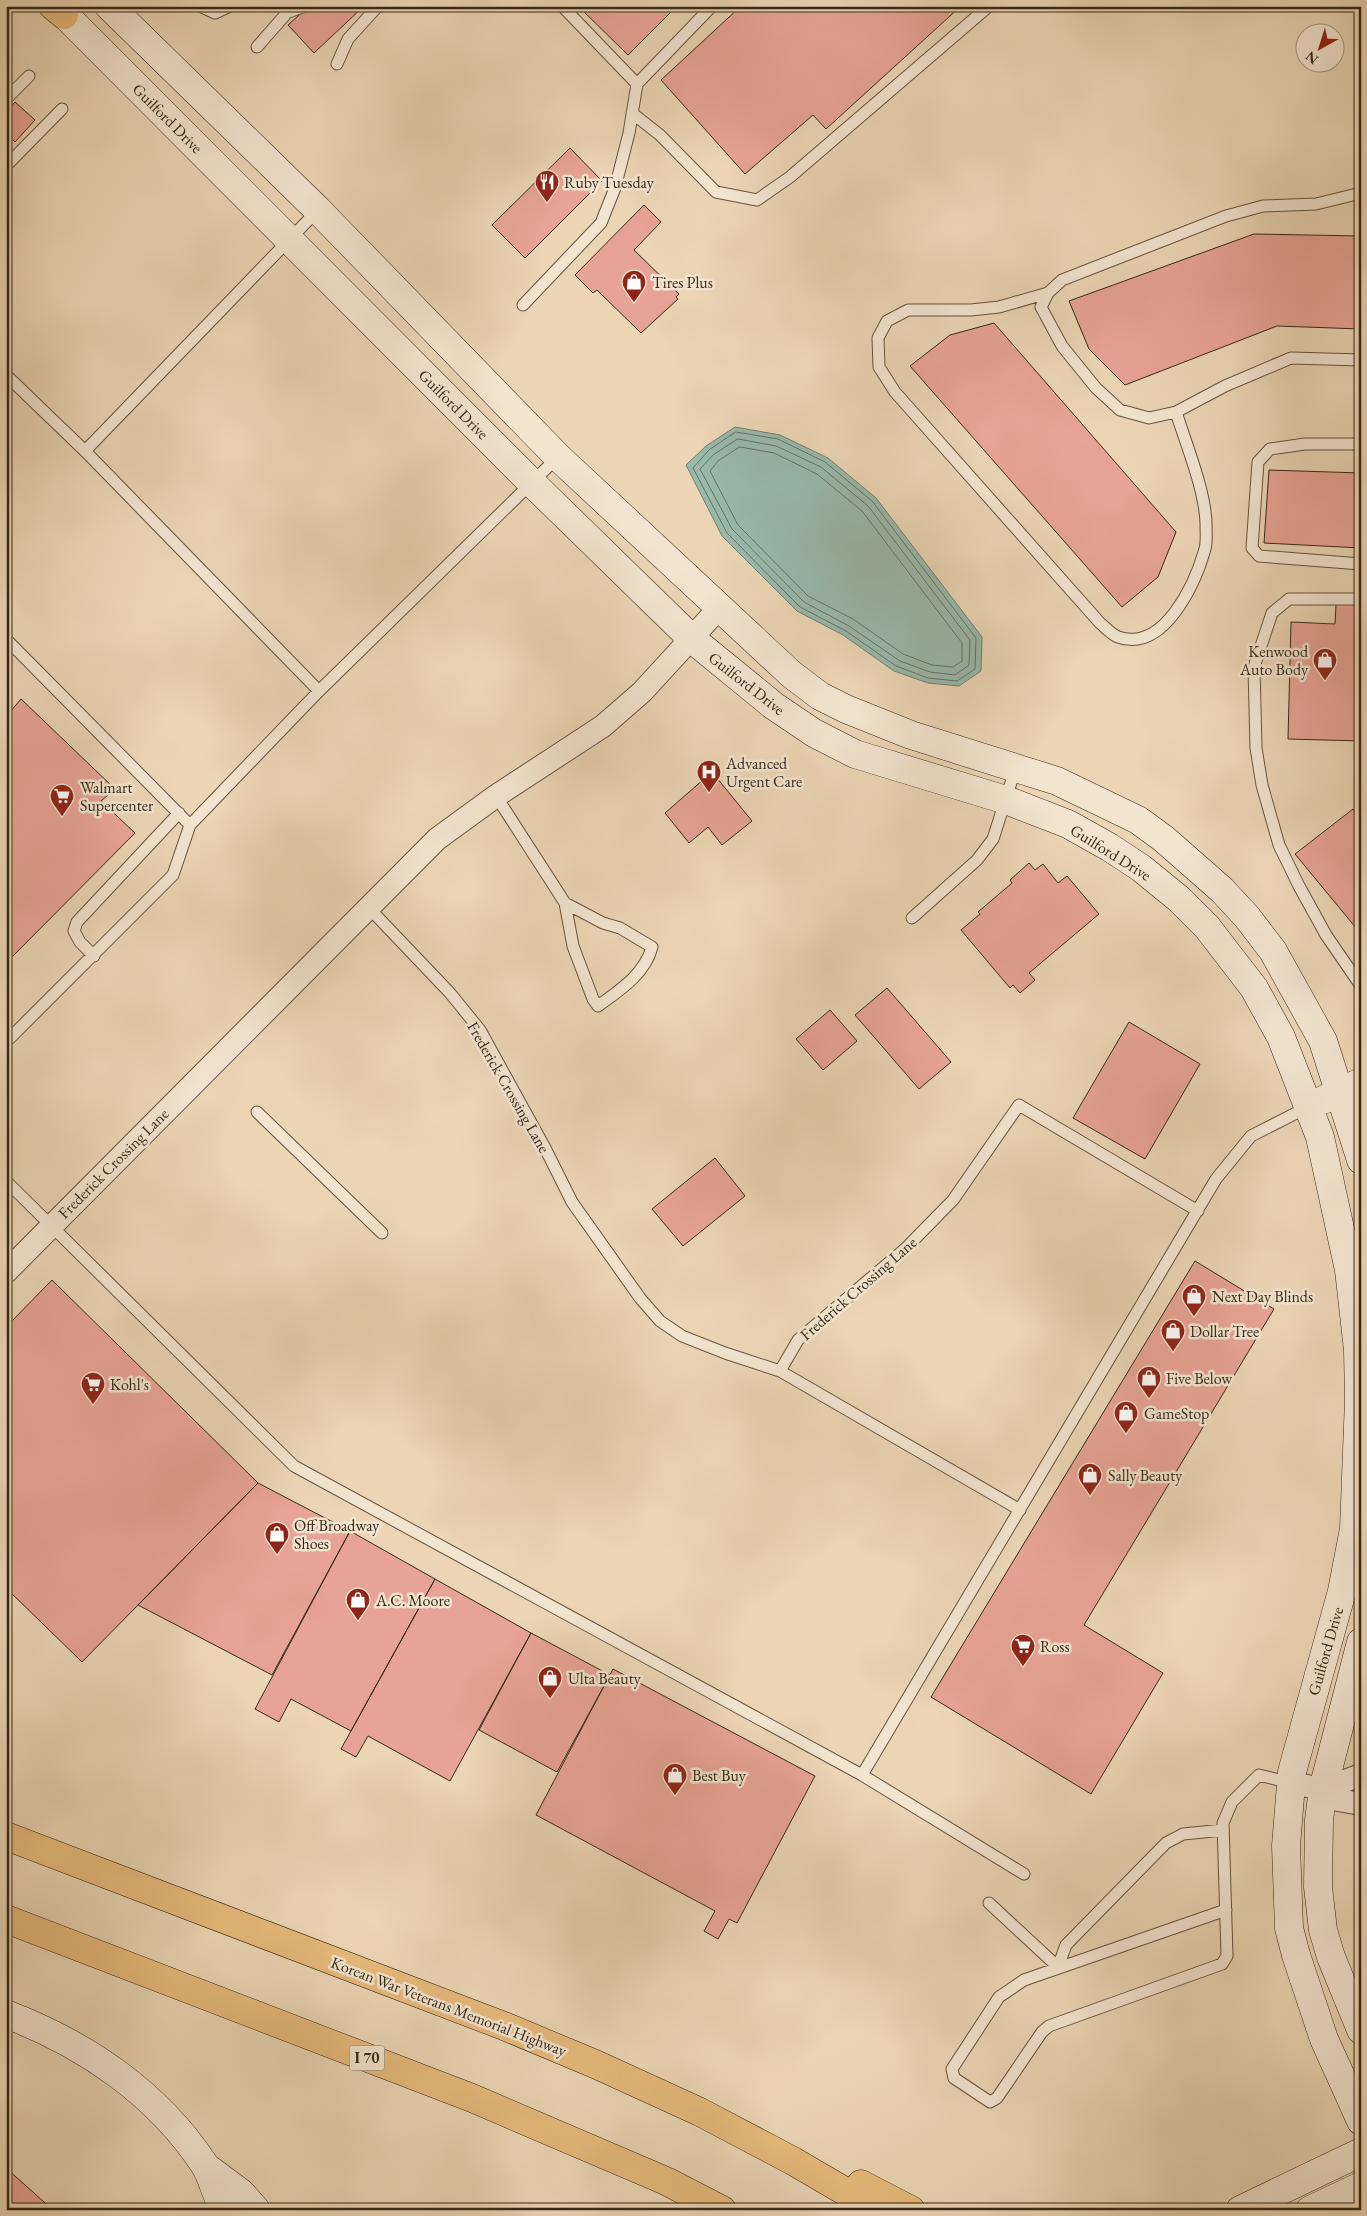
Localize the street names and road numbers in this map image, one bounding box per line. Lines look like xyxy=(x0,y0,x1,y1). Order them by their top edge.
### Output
street label: Guilford Drive xyxy=(128,79,207,158)
street label: Guilford Drive xyxy=(414,365,493,444)
street label: Guilford Drive xyxy=(704,647,789,720)
street label: Guilford Drive xyxy=(1066,819,1155,886)
street label: Frederick Crossing Lane xyxy=(462,1018,555,1157)
street label: Frederick Crossing Lane xyxy=(53,1103,173,1223)
street label: Frederick Crossing Lane xyxy=(795,1232,921,1345)
street label: Guilford Drive xyxy=(1303,1604,1348,1698)
street label: Korean War Veterans Memorial Highway xyxy=(328,1952,571,2062)
road number: I 70 xyxy=(350,2046,384,2070)

